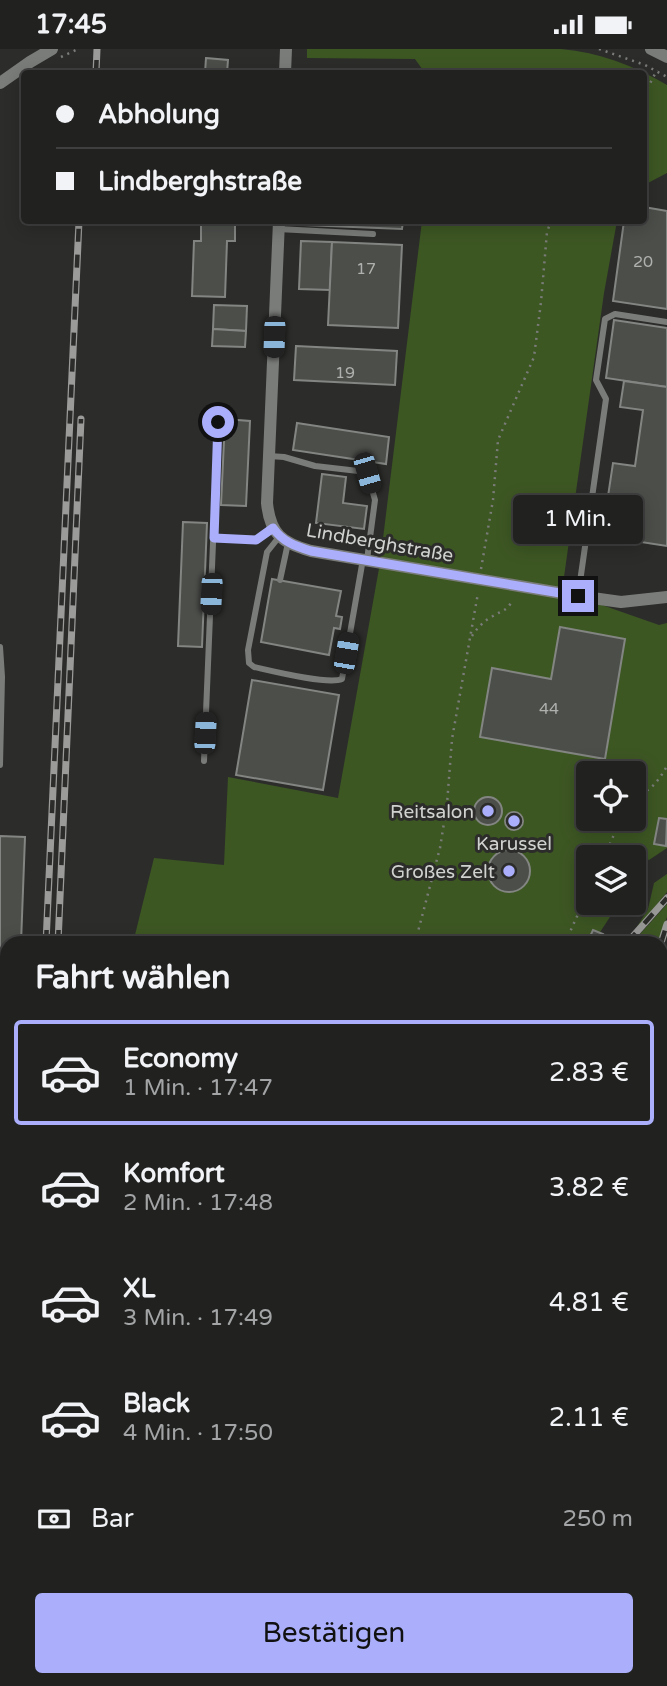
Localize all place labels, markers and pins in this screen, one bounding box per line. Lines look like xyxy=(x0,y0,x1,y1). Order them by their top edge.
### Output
place label: Reitsalon xyxy=(390,801,474,823)
marker: Reitsalon xyxy=(480,803,496,819)
marker: Karussel xyxy=(506,813,522,829)
place label: Karussel xyxy=(476,833,552,855)
place label: Großes Zelt xyxy=(391,861,495,883)
marker: Großes Zelt xyxy=(501,863,517,879)

